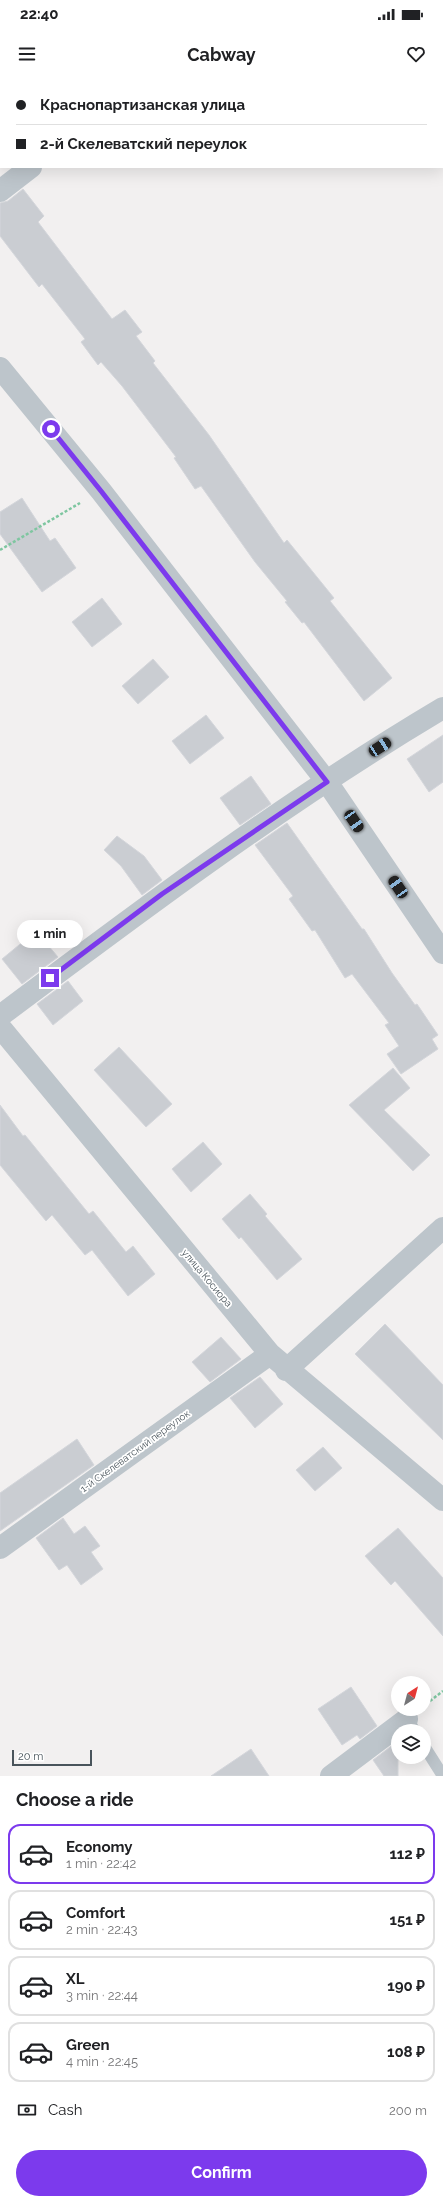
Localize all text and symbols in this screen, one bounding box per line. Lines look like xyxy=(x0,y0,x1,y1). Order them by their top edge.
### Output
text: 22:40 xyxy=(20,5,58,23)
icon: menu xyxy=(16,43,38,65)
icon: heart xyxy=(405,43,427,65)
text: Cabway xyxy=(187,44,256,65)
text: Краснопартизанская улица xyxy=(40,96,245,114)
text: 2-й Скелеватский переулок xyxy=(40,135,247,153)
route start xyxy=(42,420,60,438)
car xyxy=(367,735,393,759)
car xyxy=(342,808,366,834)
car xyxy=(386,874,410,900)
callout: 1 min xyxy=(17,920,83,948)
text: 1 min xyxy=(34,926,66,941)
route end xyxy=(41,969,59,987)
street label: улица Косиора xyxy=(180,1247,234,1309)
street label: 1-й Скелеватский переулок xyxy=(78,1408,192,1494)
north arrow xyxy=(391,1676,431,1716)
map controls xyxy=(391,1676,431,1764)
button: layers xyxy=(391,1724,431,1764)
scale bar xyxy=(12,1748,92,1767)
text: 20 m xyxy=(18,1750,43,1763)
text: Choose a ride xyxy=(16,1789,134,1810)
icon: car xyxy=(18,1836,54,1872)
text: Economy xyxy=(66,1838,133,1856)
text: 112 ₽ xyxy=(389,1845,425,1863)
text: 1 min · 22:42 xyxy=(66,1856,136,1871)
icon: car xyxy=(18,1902,54,1938)
text: Comfort xyxy=(66,1904,125,1922)
text: 151 ₽ xyxy=(390,1911,425,1929)
text: 2 min · 22:43 xyxy=(66,1922,138,1937)
icon: car xyxy=(18,1968,54,2004)
text: XL xyxy=(66,1970,84,1988)
text: 190 ₽ xyxy=(387,1977,425,1995)
text: 3 min · 22:44 xyxy=(66,1988,138,2003)
icon: car xyxy=(18,2034,54,2070)
text: Green xyxy=(66,2036,110,2054)
text: 108 ₽ xyxy=(387,2043,425,2061)
text: 4 min · 22:45 xyxy=(66,2054,138,2069)
icon: cash xyxy=(16,2099,38,2121)
text: Cash xyxy=(48,2101,82,2119)
text: 200 m xyxy=(389,2103,427,2118)
button: Confirm xyxy=(16,2150,427,2196)

